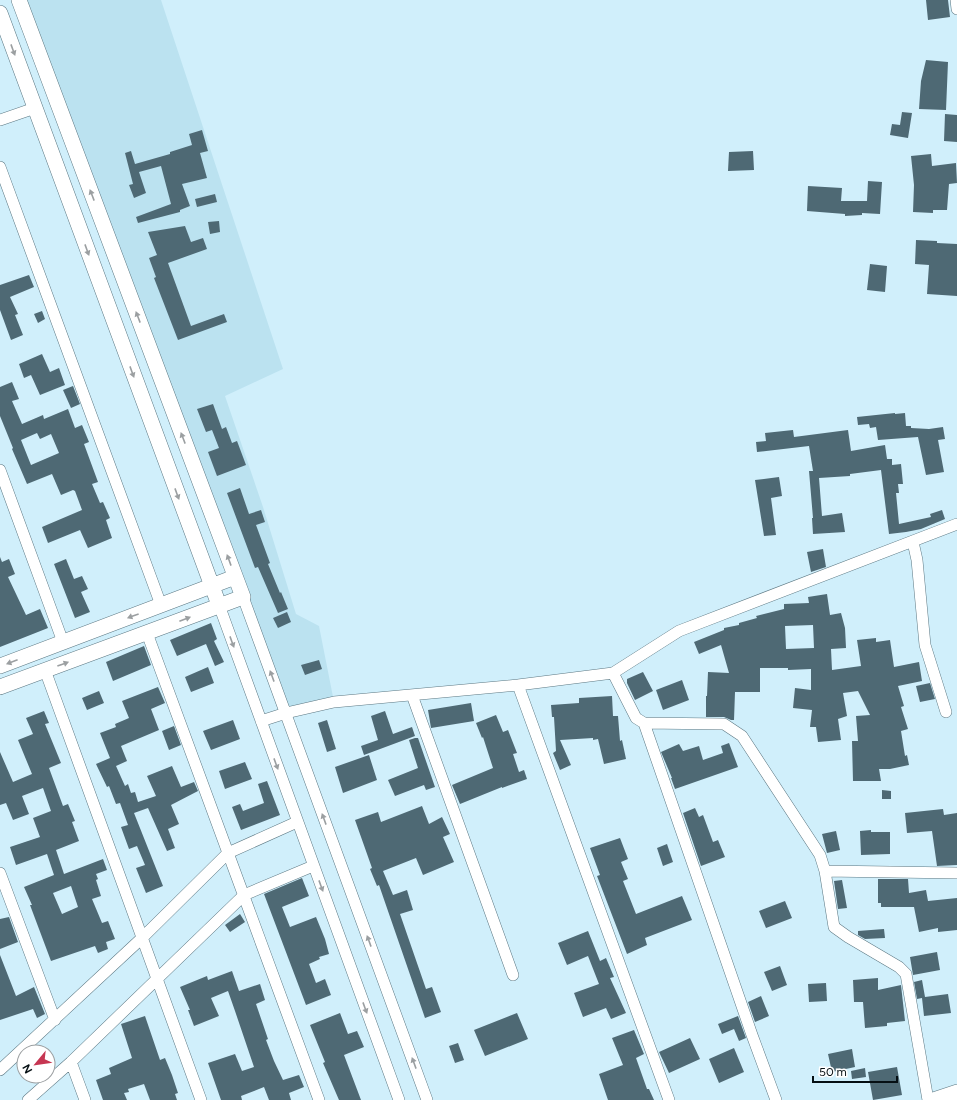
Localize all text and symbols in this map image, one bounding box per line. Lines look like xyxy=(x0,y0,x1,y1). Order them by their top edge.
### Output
one-way arrow xyxy=(11,44,17,56)
one-way arrow xyxy=(89,188,95,200)
one-way arrow xyxy=(85,245,91,257)
one-way arrow xyxy=(134,310,140,322)
one-way arrow xyxy=(130,367,136,379)
one-way arrow xyxy=(180,432,186,444)
one-way arrow xyxy=(175,489,181,501)
one-way arrow xyxy=(225,554,231,566)
one-way arrow xyxy=(127,613,139,619)
one-way arrow xyxy=(179,615,191,621)
one-way arrow xyxy=(229,636,235,648)
one-way arrow xyxy=(5,659,17,665)
one-way arrow xyxy=(57,660,69,666)
one-way arrow xyxy=(269,670,275,682)
one-way arrow xyxy=(274,758,280,770)
one-way arrow xyxy=(321,813,327,825)
one-way arrow xyxy=(318,880,324,892)
one-way arrow xyxy=(366,935,372,947)
one-way arrow xyxy=(363,1003,369,1015)
north arrow xyxy=(16,1044,56,1084)
one-way arrow xyxy=(410,1057,416,1069)
scale bar xyxy=(813,1058,897,1084)
text: N xyxy=(20,1062,35,1075)
text: 50 m xyxy=(819,1065,847,1079)

